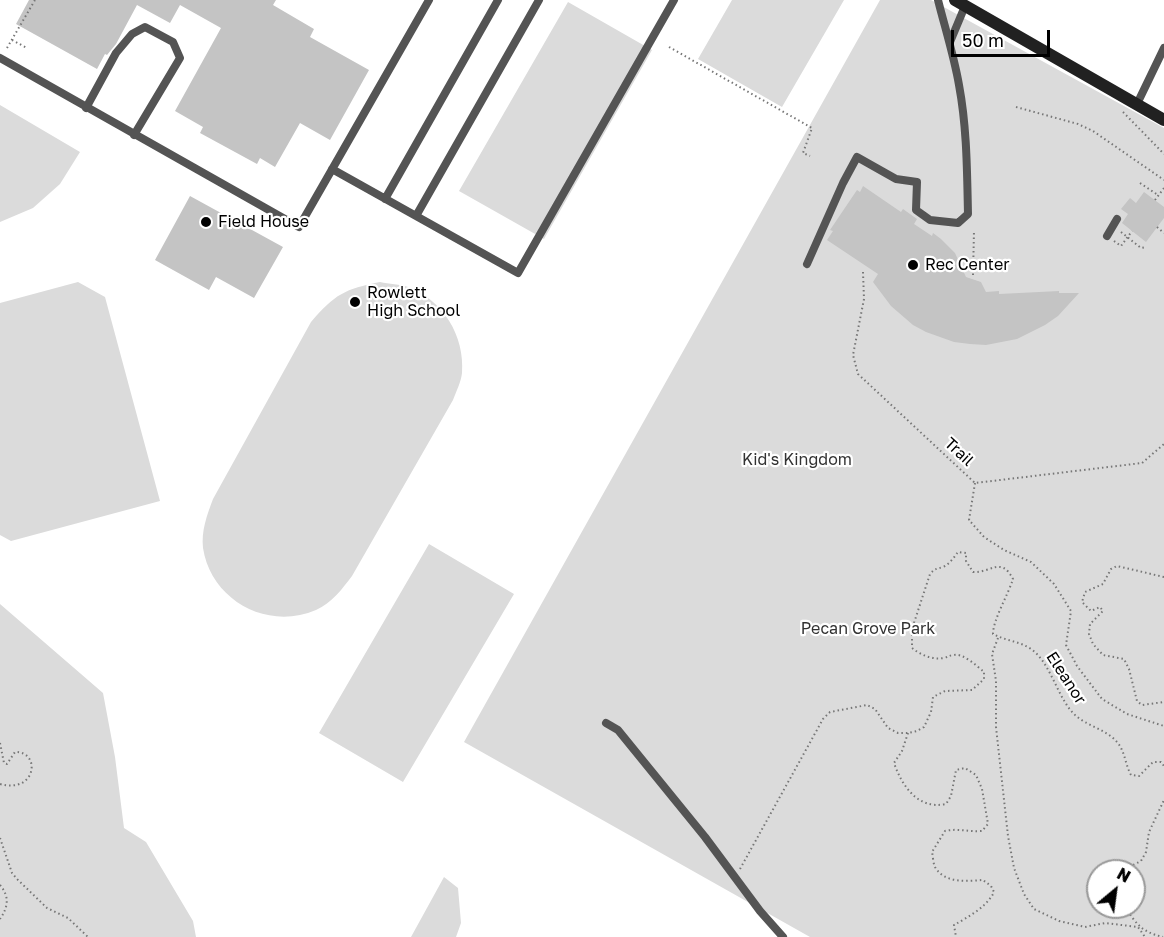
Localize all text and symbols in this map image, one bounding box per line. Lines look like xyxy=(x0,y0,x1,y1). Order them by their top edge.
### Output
scale bar xyxy=(954,18,1053,56)
text: 50 m xyxy=(962,29,1004,51)
place label: Field House xyxy=(218,212,309,232)
marker: Field House xyxy=(199,215,213,229)
place label: Rec Center xyxy=(925,255,1009,275)
marker: Rec Center xyxy=(906,258,920,272)
place label: Rowlett High School xyxy=(367,283,460,321)
marker: Rowlett High School xyxy=(348,295,362,309)
street label: Trail xyxy=(940,434,978,470)
park label: Kid's Kingdom xyxy=(742,450,852,470)
park label: Pecan Grove Park xyxy=(801,619,935,639)
street label: Eleanor xyxy=(1042,648,1090,708)
north arrow xyxy=(1086,859,1146,919)
text: N xyxy=(1114,863,1134,887)

